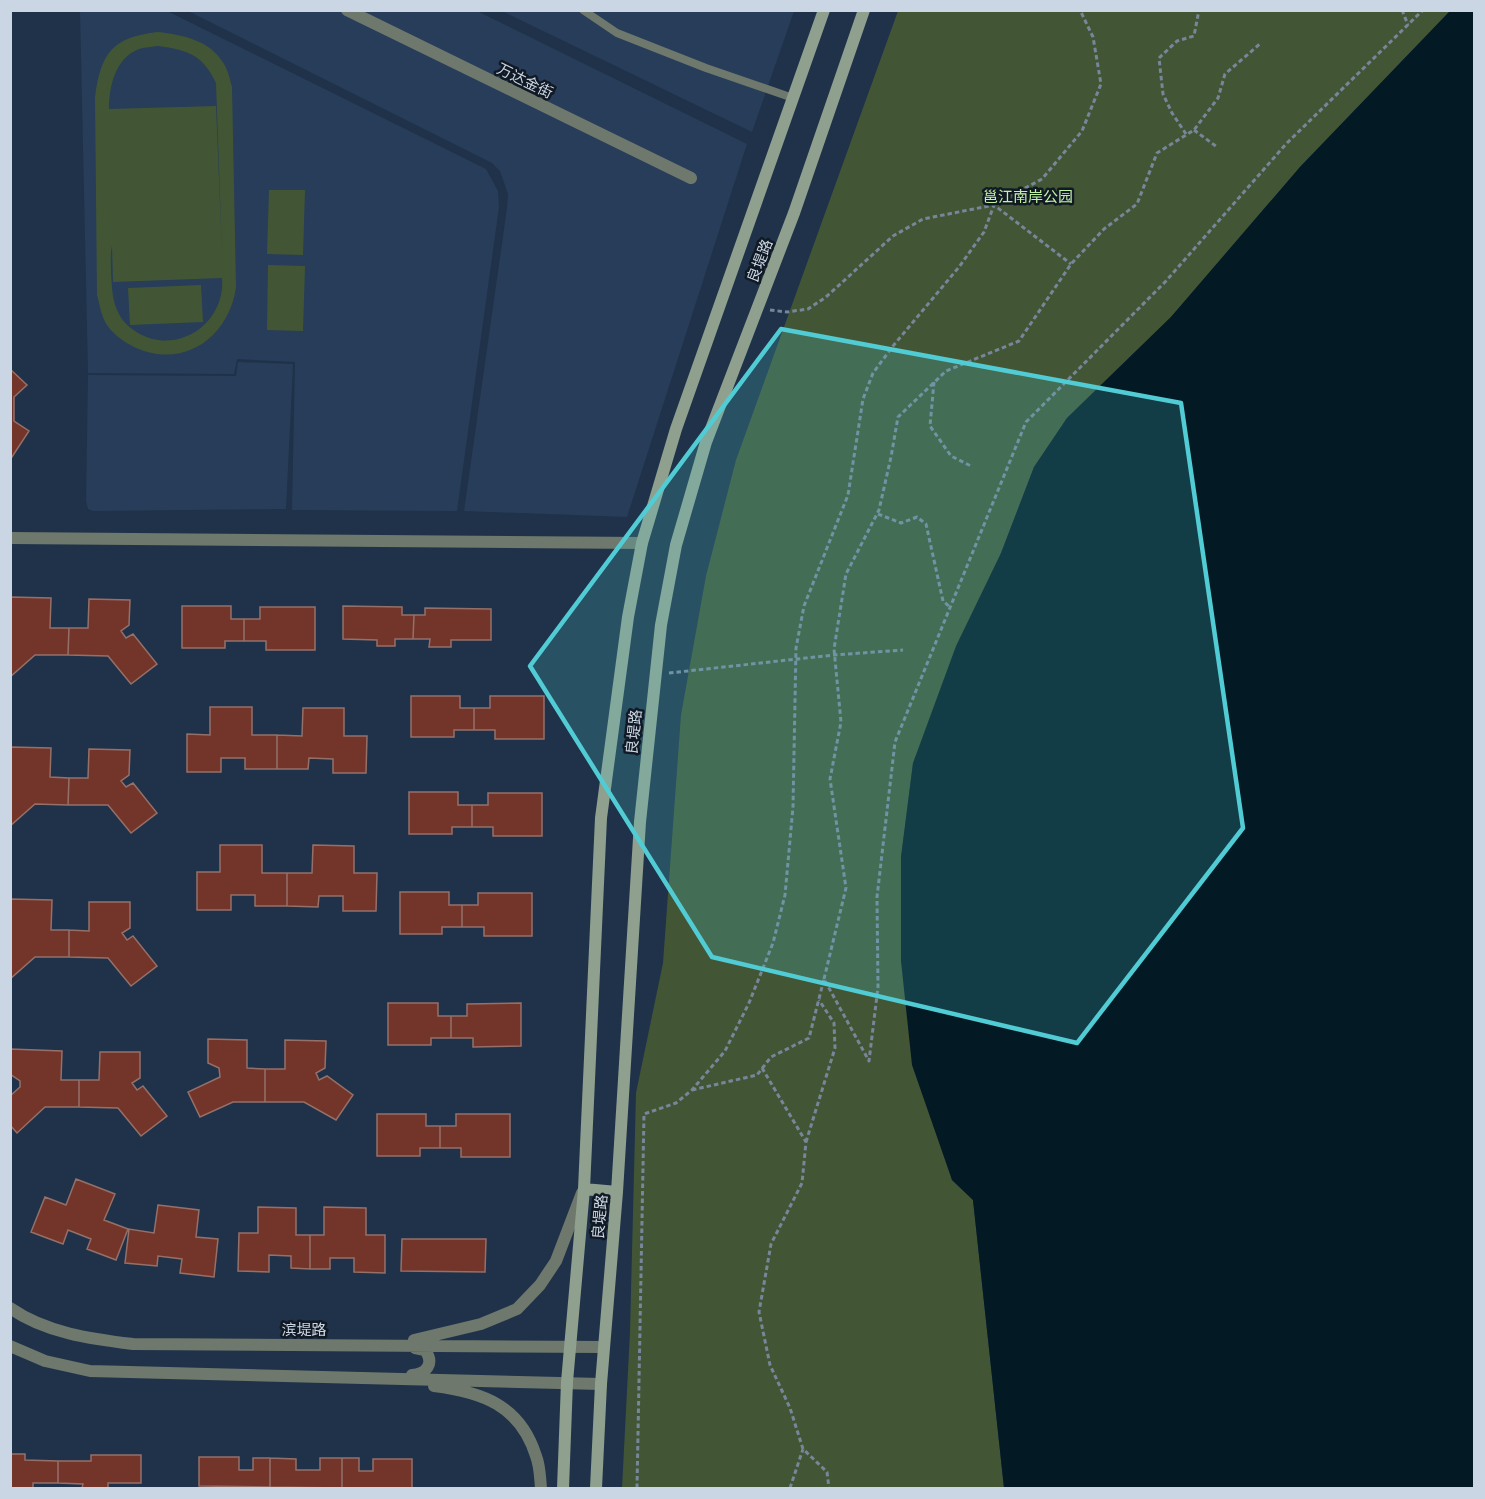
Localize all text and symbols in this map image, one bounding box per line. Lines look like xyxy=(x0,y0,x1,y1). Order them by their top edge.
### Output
street label: 万达金街 xyxy=(495,60,556,101)
park label: 邕江南岸公园 xyxy=(983,188,1073,205)
street label: 良堤路 xyxy=(744,237,776,285)
street label: 良堤路 xyxy=(623,709,644,755)
street label: 良堤路 xyxy=(589,1194,610,1240)
street label: 滨堤路 xyxy=(281,1321,327,1338)

